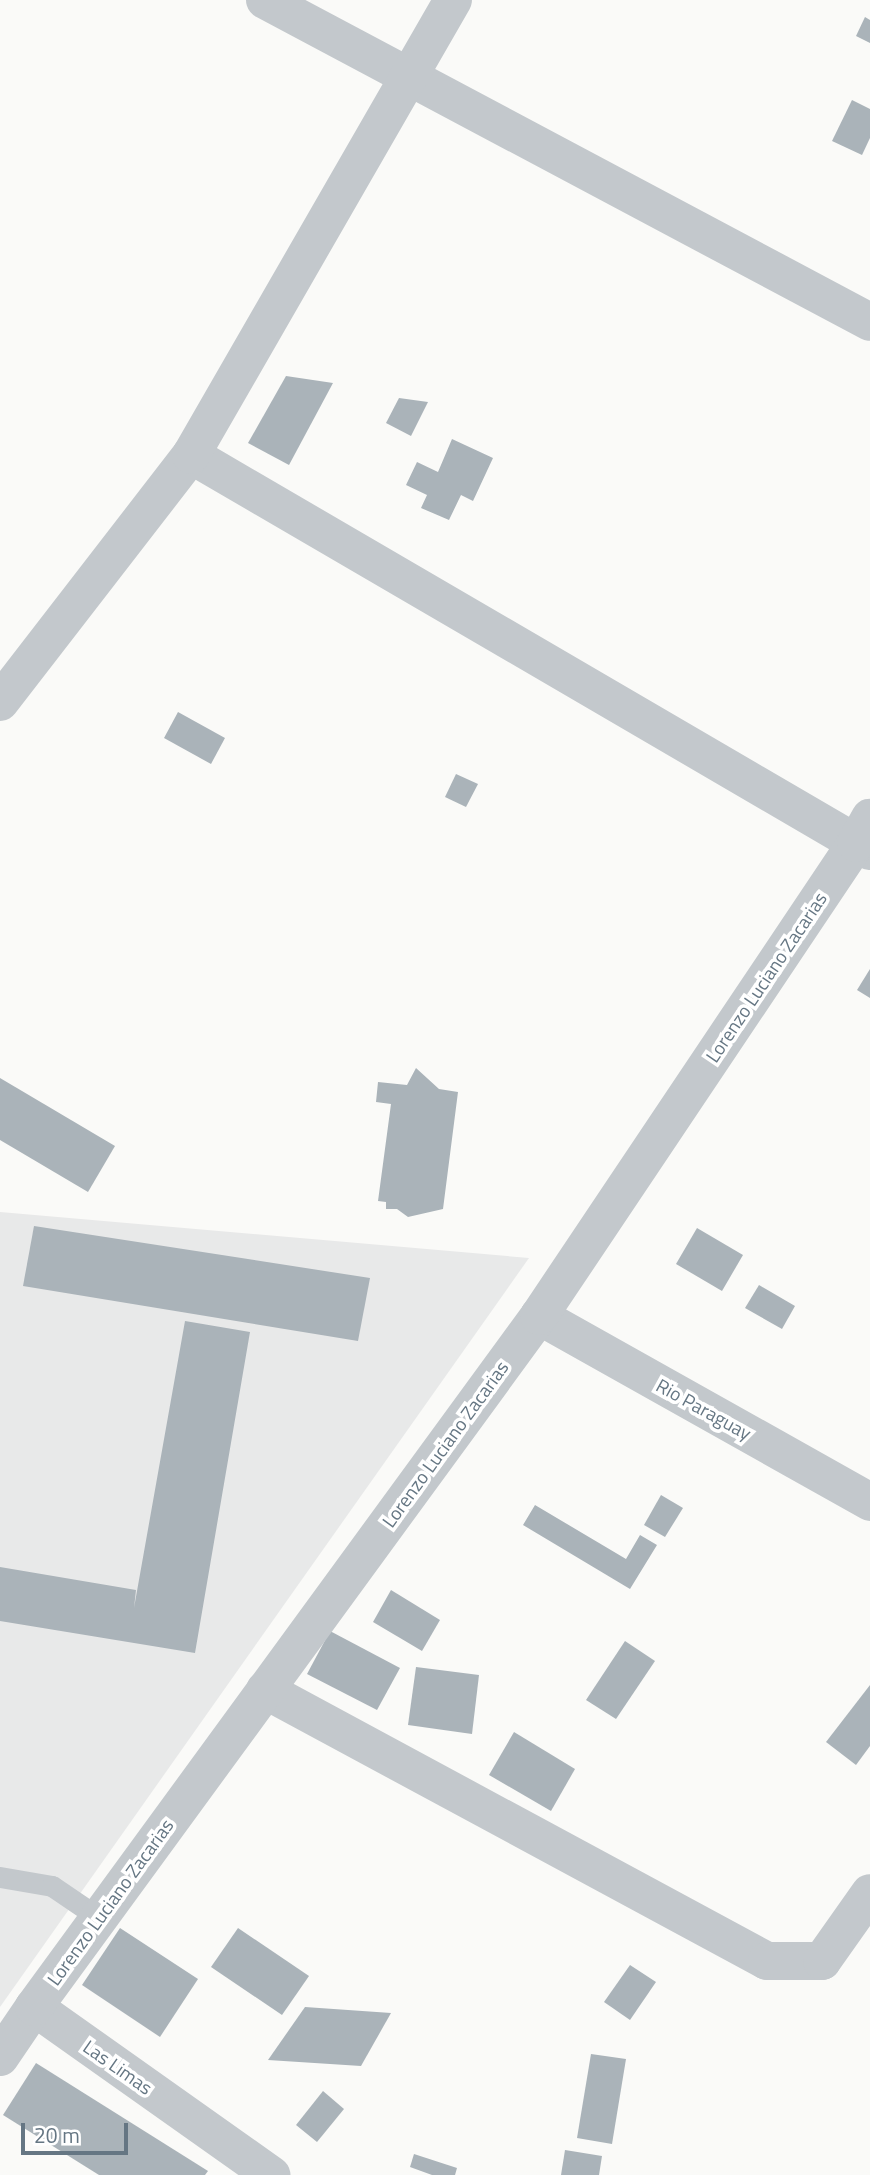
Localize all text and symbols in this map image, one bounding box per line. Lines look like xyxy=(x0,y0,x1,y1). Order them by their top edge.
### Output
street label: Lorenzo Luciano Zacarias xyxy=(701,888,831,1066)
street label: Lorenzo Luciano Zacarias xyxy=(377,1356,513,1532)
street label: Rio Paraguay xyxy=(652,1374,756,1444)
street label: Lorenzo Luciano Zacarias xyxy=(42,1814,178,1990)
street label: Las Limas xyxy=(79,2035,157,2099)
scale bar xyxy=(24,2108,131,2152)
text: 20 m xyxy=(34,2119,80,2151)

